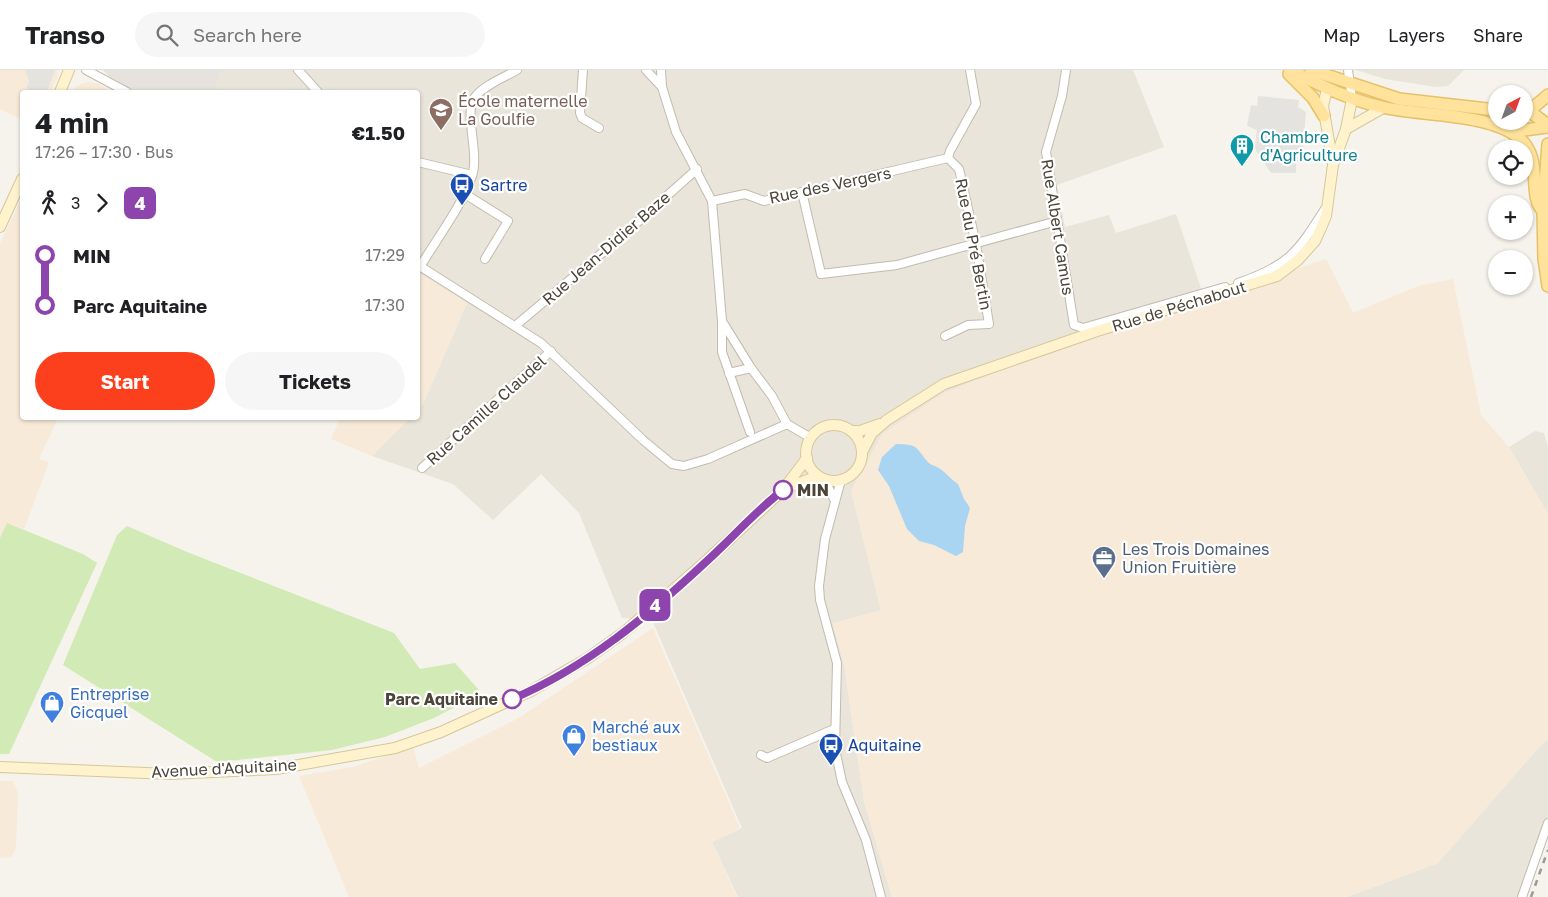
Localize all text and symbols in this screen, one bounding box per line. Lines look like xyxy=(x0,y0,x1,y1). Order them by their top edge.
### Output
search box xyxy=(135,12,485,57)
text: Transo xyxy=(25,20,105,49)
icon: search xyxy=(153,21,181,49)
text: Search here xyxy=(193,23,302,46)
text: Map xyxy=(1323,24,1360,46)
text: Layers xyxy=(1388,24,1445,46)
text: Share xyxy=(1473,24,1523,46)
north arrow xyxy=(1488,85,1532,130)
map controls xyxy=(1488,85,1533,295)
place label: École maternelle La Goulfie xyxy=(458,91,588,129)
school or university icon: École maternelle La Goulfie xyxy=(428,97,454,131)
text: 4 min xyxy=(35,106,109,139)
text: €1.50 xyxy=(352,121,405,144)
place label: Chambre d'Agriculture xyxy=(1260,127,1358,165)
building icon: Chambre d'Agriculture xyxy=(1229,133,1255,167)
button: locate xyxy=(1488,140,1533,185)
text: 17:26 – 17:30 · Bus xyxy=(35,142,173,162)
street label: Rue Albert Camus xyxy=(1037,158,1079,296)
street label: Rue des Vergers xyxy=(767,162,893,208)
bus stop icon: Sartre xyxy=(449,172,475,206)
place label: Sartre xyxy=(480,175,528,195)
street label: Rue du Pré Bertin xyxy=(951,176,997,312)
street label: Rue Jean-Didier Baze xyxy=(538,187,674,309)
icon: walk xyxy=(35,189,63,217)
icon: forward xyxy=(88,189,116,217)
text: 4 xyxy=(134,192,146,214)
text: 3 xyxy=(71,193,80,213)
button: + xyxy=(1488,195,1533,240)
text: MIN xyxy=(73,244,111,267)
text: 17:29 xyxy=(365,245,405,265)
button: − xyxy=(1488,250,1533,295)
street label: Rue de Péchabout xyxy=(1109,276,1249,336)
text: Parc Aquitaine xyxy=(73,294,207,317)
text: 17:30 xyxy=(365,295,405,315)
street label: Rue Camille Claudel xyxy=(422,351,550,469)
button: Start xyxy=(35,352,215,410)
button: Tickets xyxy=(225,352,405,410)
marker: MIN xyxy=(773,480,793,500)
place label: MIN xyxy=(797,480,829,500)
place label: Les Trois Domaines Union Fruitière xyxy=(1122,539,1270,577)
office icon: Les Trois Domaines Union Fruitière xyxy=(1091,545,1117,579)
line badge: 4 xyxy=(639,589,671,621)
text: 4 xyxy=(649,594,661,616)
place label: Entreprise Gicquel xyxy=(70,684,149,722)
place label: Parc Aquitaine xyxy=(385,689,498,709)
marker: Parc Aquitaine xyxy=(502,689,522,709)
shop icon: Entreprise Gicquel xyxy=(39,690,65,724)
place label: Marché aux bestiaux xyxy=(592,717,680,755)
shop icon: Marché aux bestiaux xyxy=(561,723,587,757)
bus stop icon: Aquitaine xyxy=(818,732,844,766)
place label: Aquitaine xyxy=(848,735,921,755)
street label: Avenue d'Aquitaine xyxy=(151,754,297,782)

